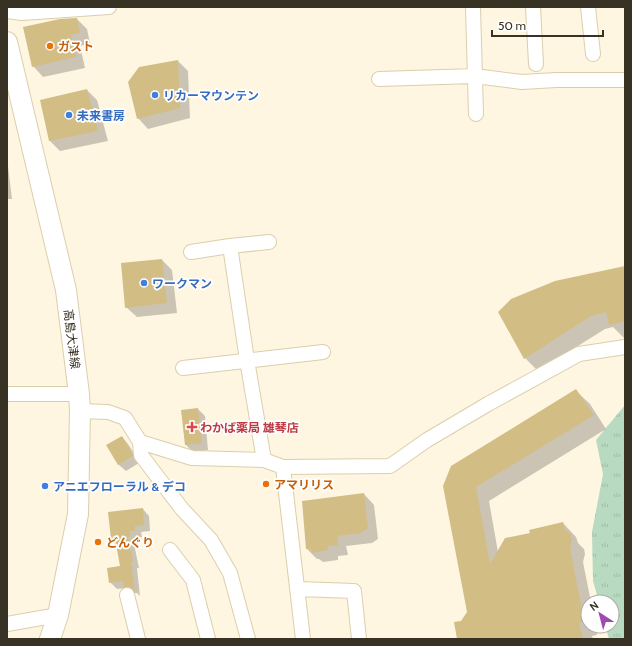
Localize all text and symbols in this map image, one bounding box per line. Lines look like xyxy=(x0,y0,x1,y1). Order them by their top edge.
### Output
scale bar xyxy=(492,12,603,38)
text: 50 m xyxy=(498,18,526,33)
place label: ガスト xyxy=(58,39,94,54)
marker: ガスト xyxy=(45,41,55,51)
place label: リカーマウンテン xyxy=(163,88,259,103)
marker: リカーマウンテン xyxy=(150,90,160,100)
place label: 未来書房 xyxy=(77,108,125,123)
marker: 未来書房 xyxy=(64,110,74,120)
place label: ワークマン xyxy=(152,276,212,291)
marker: ワークマン xyxy=(139,278,149,288)
street label: 高島大津線 xyxy=(61,308,83,370)
place label: わかば薬局 雄琴店 xyxy=(200,420,299,435)
marker: わかば薬局 雄琴店 xyxy=(187,422,197,432)
place label: アマリリス xyxy=(274,477,334,492)
place label: アニエフローラル & デコ xyxy=(53,479,186,494)
marker: アマリリス xyxy=(261,479,271,489)
marker: アニエフローラル & デコ xyxy=(40,481,50,491)
place label: どんぐり xyxy=(106,535,154,550)
marker: どんぐり xyxy=(93,537,103,547)
north arrow xyxy=(580,594,620,634)
text: N xyxy=(587,598,601,614)

